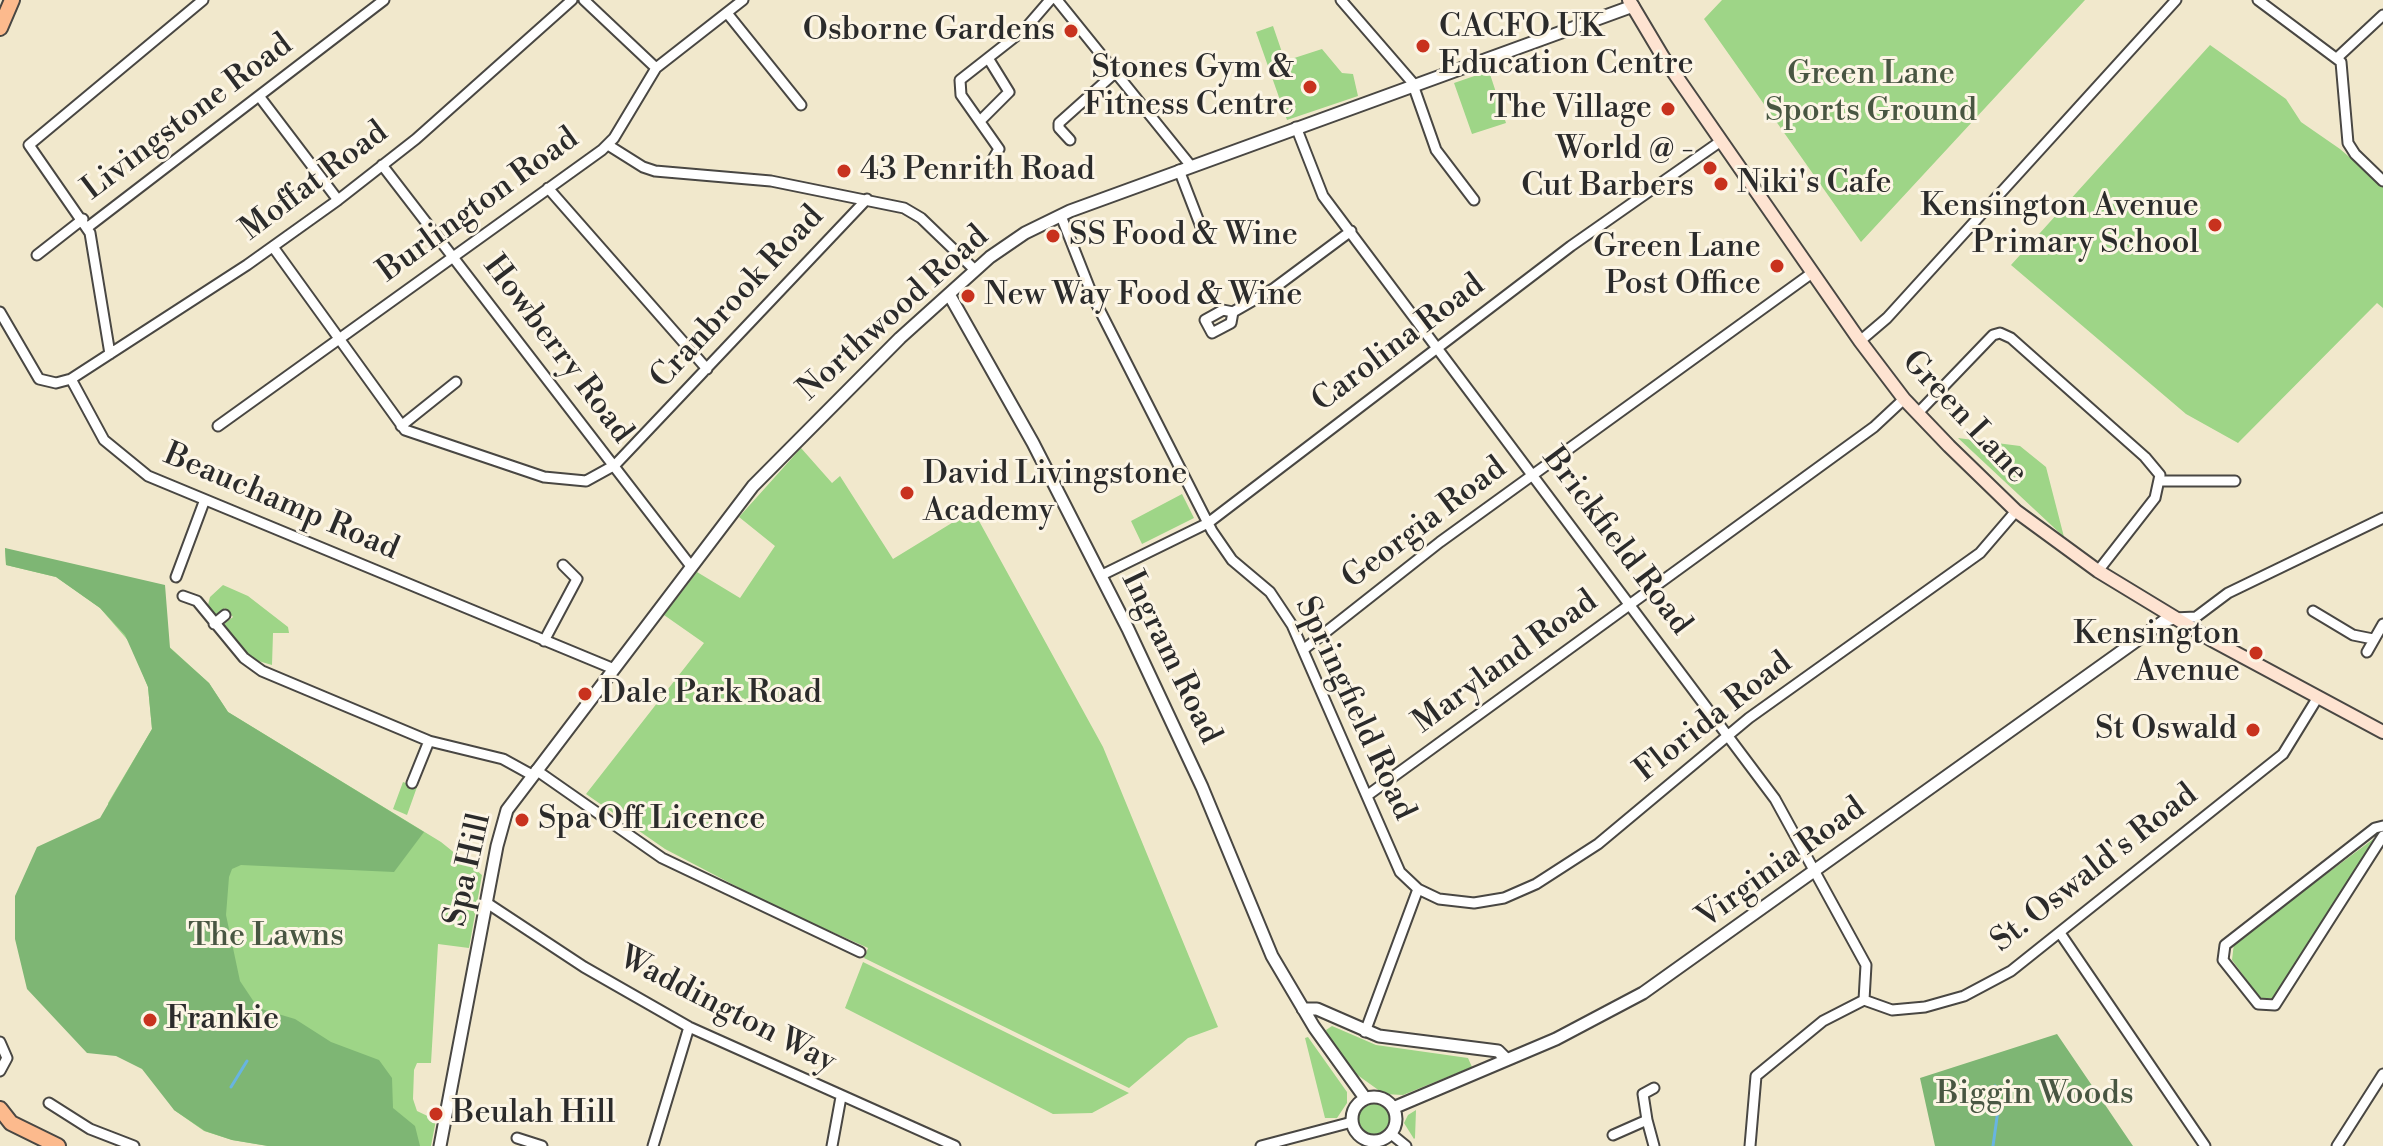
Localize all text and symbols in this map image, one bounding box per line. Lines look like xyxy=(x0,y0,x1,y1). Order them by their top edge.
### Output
place label: CACFO UK Education Centre xyxy=(1439,9,1694,84)
place label: Osborne Gardens xyxy=(803,12,1055,50)
marker: Osborne Gardens xyxy=(1062,22,1080,40)
street label: Livingstone Road xyxy=(75,27,301,209)
marker: CACFO UK Education Centre xyxy=(1414,37,1432,55)
place label: Stones Gym & Fitness Centre xyxy=(1084,50,1294,125)
park label: Green Lane Sports Ground xyxy=(1765,56,1977,131)
marker: Stones Gym & Fitness Centre xyxy=(1301,78,1319,96)
place label: The Village xyxy=(1489,90,1652,128)
marker: The Village xyxy=(1659,100,1677,118)
street label: Moffat Road xyxy=(234,114,396,250)
street label: Burlington Road xyxy=(371,120,587,292)
place label: World @ - Cut Barbers xyxy=(1521,131,1694,206)
place label: 43 Penrith Road xyxy=(860,152,1095,190)
marker: World @ - Cut Barbers xyxy=(1701,159,1719,177)
marker: 43 Penrith Road xyxy=(835,162,853,180)
place label: Niki's Cafe xyxy=(1737,165,1892,203)
marker: Niki's Cafe xyxy=(1712,175,1730,193)
place label: Kensington Avenue Primary School xyxy=(1920,188,2199,263)
street label: Cranbrook Road xyxy=(643,199,833,397)
marker: Kensington Avenue Primary School xyxy=(2206,216,2224,234)
place label: SS Food & Wine xyxy=(1069,217,1298,255)
street label: Northwood Road xyxy=(791,218,997,410)
marker: SS Food & Wine xyxy=(1044,227,1062,245)
place label: Green Lane Post Office xyxy=(1593,229,1761,304)
street label: Howberry Road xyxy=(474,248,640,452)
marker: Green Lane Post Office xyxy=(1768,257,1786,275)
street label: Carolina Road xyxy=(1305,267,1493,421)
place label: New Way Food & Wine xyxy=(984,277,1303,315)
marker: New Way Food & Wine xyxy=(959,287,977,305)
street label: Green Lane xyxy=(1893,344,2035,492)
street label: Beauchamp Road xyxy=(158,436,404,570)
street label: Brickfield Road xyxy=(1533,441,1699,643)
street label: Georgia Road xyxy=(1335,450,1515,598)
place label: David Livingstone Academy xyxy=(923,456,1187,531)
marker: David Livingstone Academy xyxy=(898,484,916,502)
street label: Ingram Road xyxy=(1112,565,1228,751)
street label: Maryland Road xyxy=(1406,583,1606,743)
street label: Springfield Road xyxy=(1286,591,1422,827)
place label: Kensington Avenue xyxy=(2073,616,2240,691)
marker: Kensington Avenue xyxy=(2247,644,2265,662)
street label: Florida Road xyxy=(1628,645,1800,791)
place label: Dale Park Road xyxy=(601,675,822,713)
marker: Dale Park Road xyxy=(576,685,594,703)
place label: St Oswald xyxy=(2095,711,2237,749)
marker: St Oswald xyxy=(2244,721,2262,739)
street label: St. Oswald's Road xyxy=(1984,777,2206,961)
street label: Virginia Road xyxy=(1690,790,1874,938)
place label: Spa Off Licence xyxy=(538,801,765,839)
street label: Spa Hill xyxy=(437,810,501,930)
marker: Spa Off Licence xyxy=(513,811,531,829)
park label: The Lawns xyxy=(188,918,344,956)
street label: Waddington Way xyxy=(612,940,842,1082)
place label: Frankie xyxy=(166,1001,279,1039)
marker: Frankie xyxy=(141,1011,159,1029)
park label: Biggin Woods xyxy=(1936,1076,2134,1114)
place label: Beulah Hill xyxy=(452,1095,615,1133)
marker: Beulah Hill xyxy=(427,1105,445,1123)

